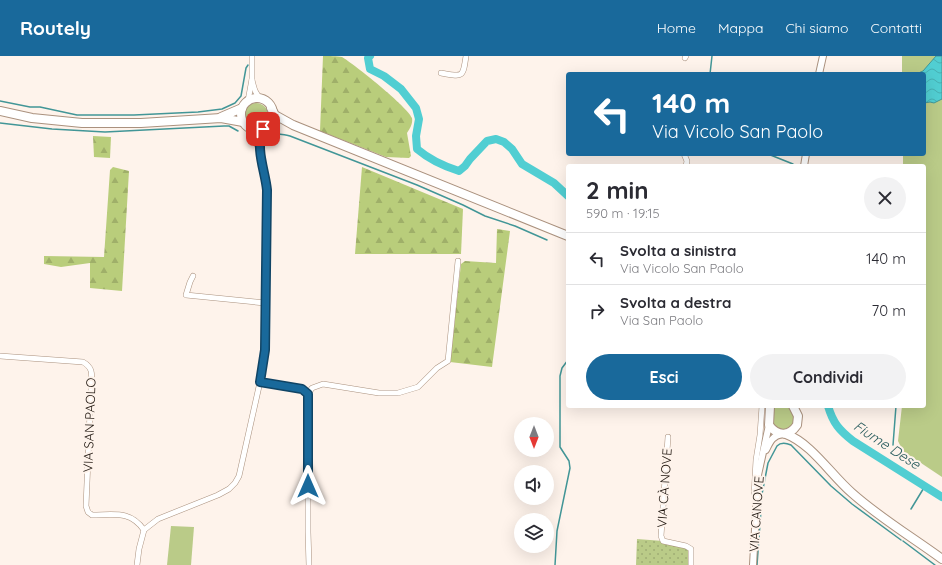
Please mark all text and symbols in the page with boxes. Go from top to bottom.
text: Routely [20,16,91,40]
text: Home [657,19,696,37]
text: Mappa [718,19,763,37]
text: Chi siamo [785,19,849,37]
text: Contatti [871,19,922,37]
text: 140 m [652,85,730,120]
icon: left [586,88,638,140]
pin [246,112,280,146]
icon: arrive [252,118,274,140]
text: Via Vicolo San Paolo [652,120,823,143]
text: 2 min [586,175,648,205]
button: close [864,177,906,219]
text: 590 m · 19:15 [586,205,660,221]
text: Svolta a sinistra [620,241,736,260]
icon: left [586,248,608,270]
text: 140 m [866,249,906,268]
text: Via Vicolo San Paolo [620,260,744,276]
text: Svolta a destra [620,293,731,312]
icon: right [586,300,608,322]
text: 70 m [872,301,906,320]
text: Via San Paolo [620,312,703,328]
button: Esci [586,354,742,400]
button: Condividi [750,354,906,400]
street label: VIA SAN PAOLO [79,377,99,473]
north arrow [514,417,554,457]
map controls [514,417,554,553]
water label: Fiume Dese [850,417,925,474]
street label: VIA CÀ NOVE [653,448,675,528]
position arrow [287,465,329,507]
button: sound [514,465,554,505]
street label: VIA CANOVE [745,475,767,553]
button: layers [514,513,554,553]

